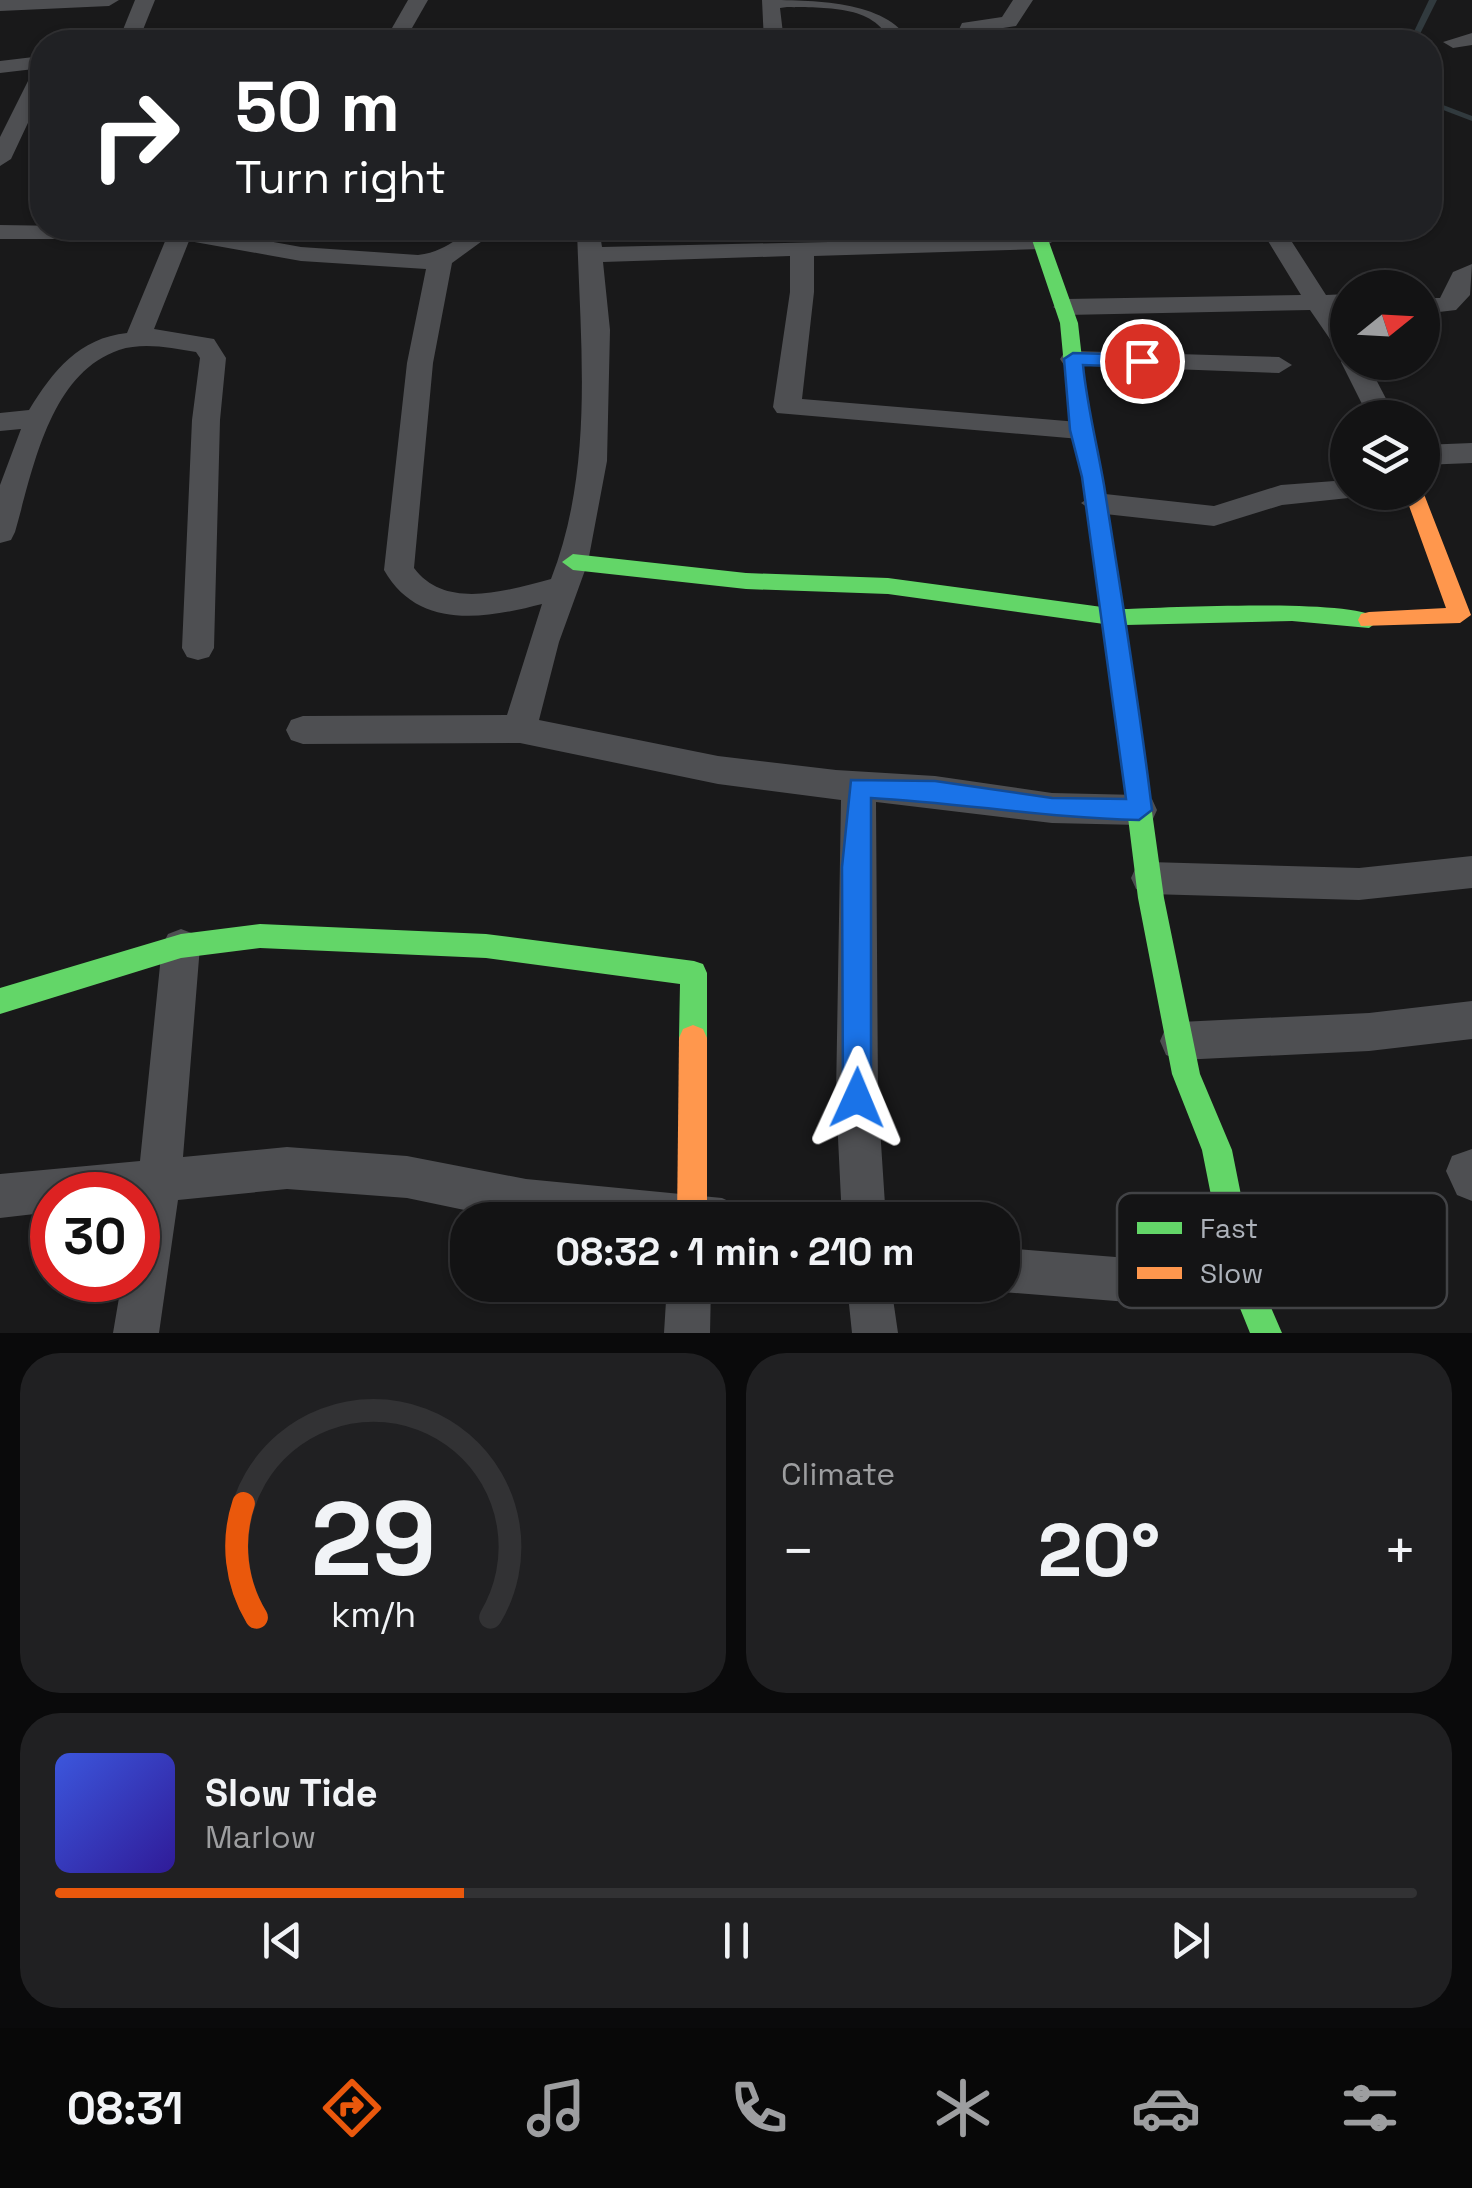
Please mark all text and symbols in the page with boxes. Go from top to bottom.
text: 50 m [235,62,400,151]
icon: right [70,70,200,200]
text: Turn right [235,149,446,206]
north arrow [1330,270,1440,380]
map controls [1330,270,1440,510]
pin [1100,319,1185,404]
icon: arrive [1115,334,1170,389]
button: layers [1330,400,1440,510]
position arrow [805,1046,909,1150]
speed limit sign: 30 [30,1172,160,1302]
legend [1117,1193,1447,1308]
text: Fast [1200,1210,1258,1246]
text: 08:32 · 1 min · 210 m [556,1228,914,1276]
text: Slow [1200,1255,1263,1291]
text: Climate [781,1454,895,1494]
text: 29 [310,1473,436,1605]
text: 20° [1038,1502,1160,1598]
text: − [781,1516,815,1586]
text: + [1383,1516,1417,1586]
text: km/h [330,1592,416,1637]
text: Slow Tide [205,1769,378,1817]
text: Marlow [205,1817,316,1857]
icon: previous [255,1913,310,1968]
icon: pause [709,1913,764,1968]
icon: next [1163,1913,1218,1968]
icon: directions [317,2073,387,2143]
icon: music [521,2073,591,2143]
icon: phone [724,2073,794,2143]
icon: climate [928,2073,998,2143]
icon: car [1131,2073,1201,2143]
icon: filters [1335,2073,1405,2143]
text: 08:31 [67,2080,183,2137]

